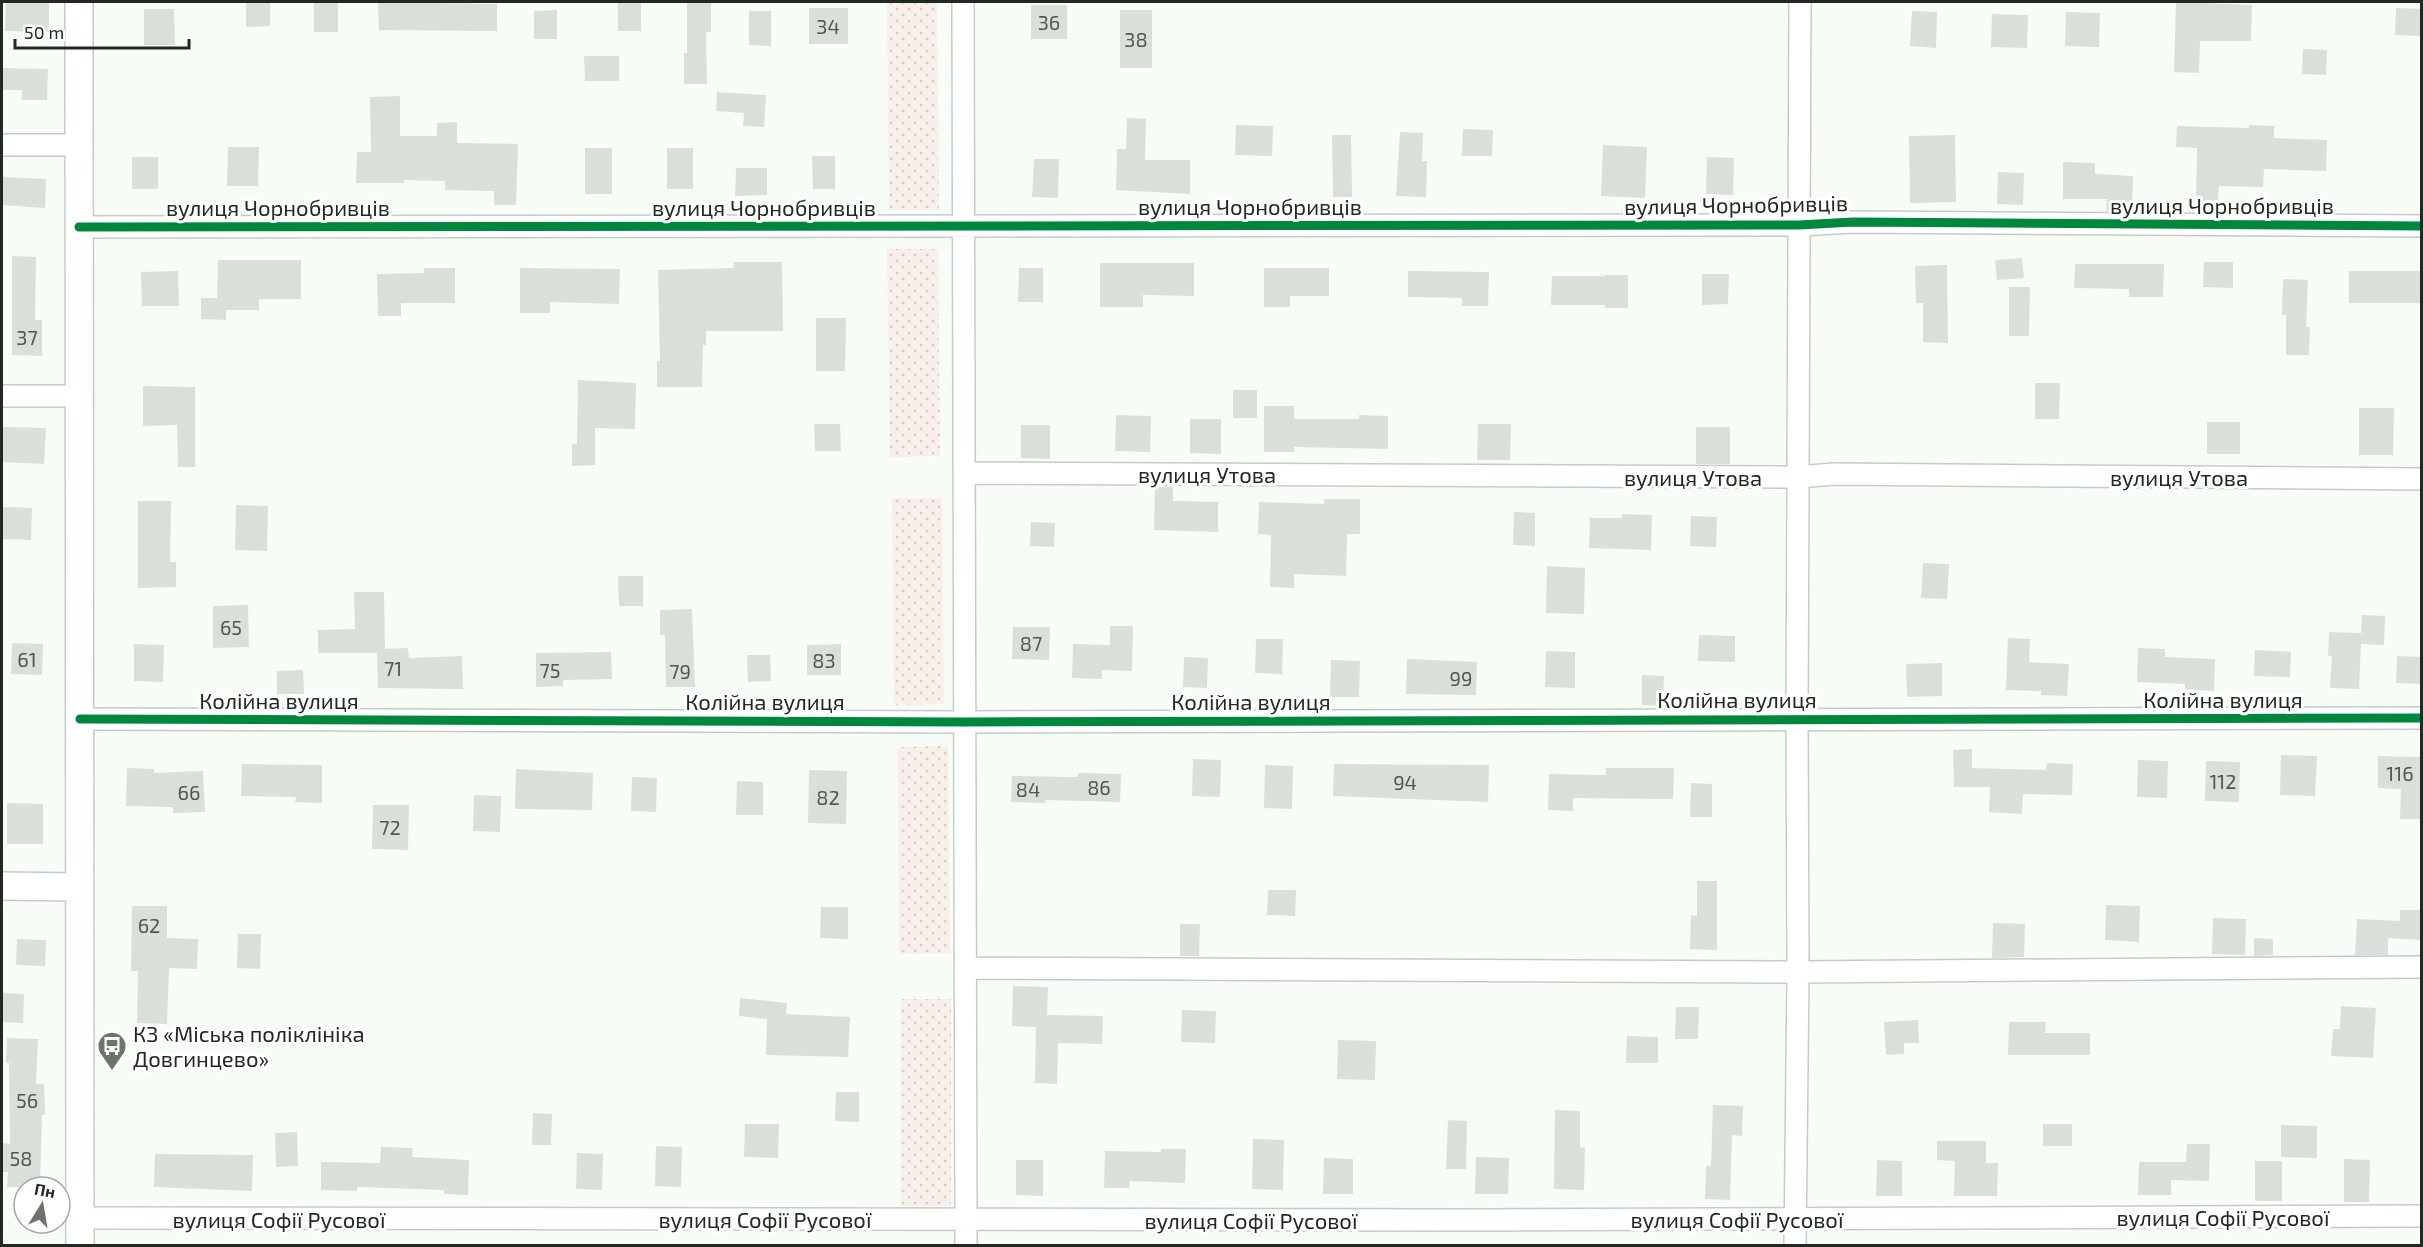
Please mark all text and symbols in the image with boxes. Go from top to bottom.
house number: 36 [1038,10,1060,34]
scale bar [15,12,189,50]
house number: 34 [816,14,840,38]
text: 50 m [24,21,64,43]
house number: 38 [1124,27,1148,51]
street label: вулиця Чорнобривців [1624,189,1848,220]
street label: вулиця Чорнобривців [2110,192,2334,219]
street label: вулиця Чорнобривців [1138,193,1362,220]
street label: вулиця Чорнобривців [166,194,390,221]
street label: вулиця Чорнобривців [652,194,876,221]
house number: 37 [16,325,38,349]
street label: вулиця Утова [1138,461,1276,488]
street label: вулиця Утова [1624,464,1762,491]
street label: вулиця Утова [2110,464,2248,491]
house number: 65 [220,615,242,639]
house number: 87 [1020,631,1042,655]
house number: 61 [17,647,37,671]
house number: 83 [812,648,836,672]
house number: 71 [384,656,402,680]
house number: 75 [540,658,560,682]
house number: 79 [669,659,691,683]
house number: 99 [1450,666,1472,690]
street label: Колійна вулиця [1657,686,1817,713]
street label: Колійна вулиця [2143,686,2303,713]
street label: Колійна вулиця [199,687,359,714]
street label: Колійна вулиця [685,688,845,715]
street label: Колійна вулиця [1171,688,1331,715]
house number: 116 [2386,761,2414,785]
house number: 112 [2209,769,2237,793]
house number: 94 [1393,770,1417,794]
house number: 86 [1087,775,1111,799]
house number: 84 [1016,777,1040,801]
house number: 66 [178,780,200,804]
house number: 82 [816,785,840,809]
house number: 72 [379,815,401,839]
house number: 62 [138,913,160,937]
place label: КЗ «Міська поліклініка Довгинцево» [133,1020,365,1071]
bus stop icon: КЗ «Міська поліклініка Довгинцево» [96,1030,128,1072]
house number: 56 [16,1088,38,1112]
house number: 58 [10,1146,32,1170]
north arrow [12,1175,72,1235]
text: Пн [33,1178,57,1201]
street label: вулиця Софії Русової [2117,1204,2330,1231]
street label: вулиця Софії Русової [173,1206,386,1233]
street label: вулиця Софії Русової [659,1206,872,1233]
street label: вулиця Софії Русової [1631,1206,1844,1233]
street label: вулиця Софії Русової [1145,1207,1358,1234]

